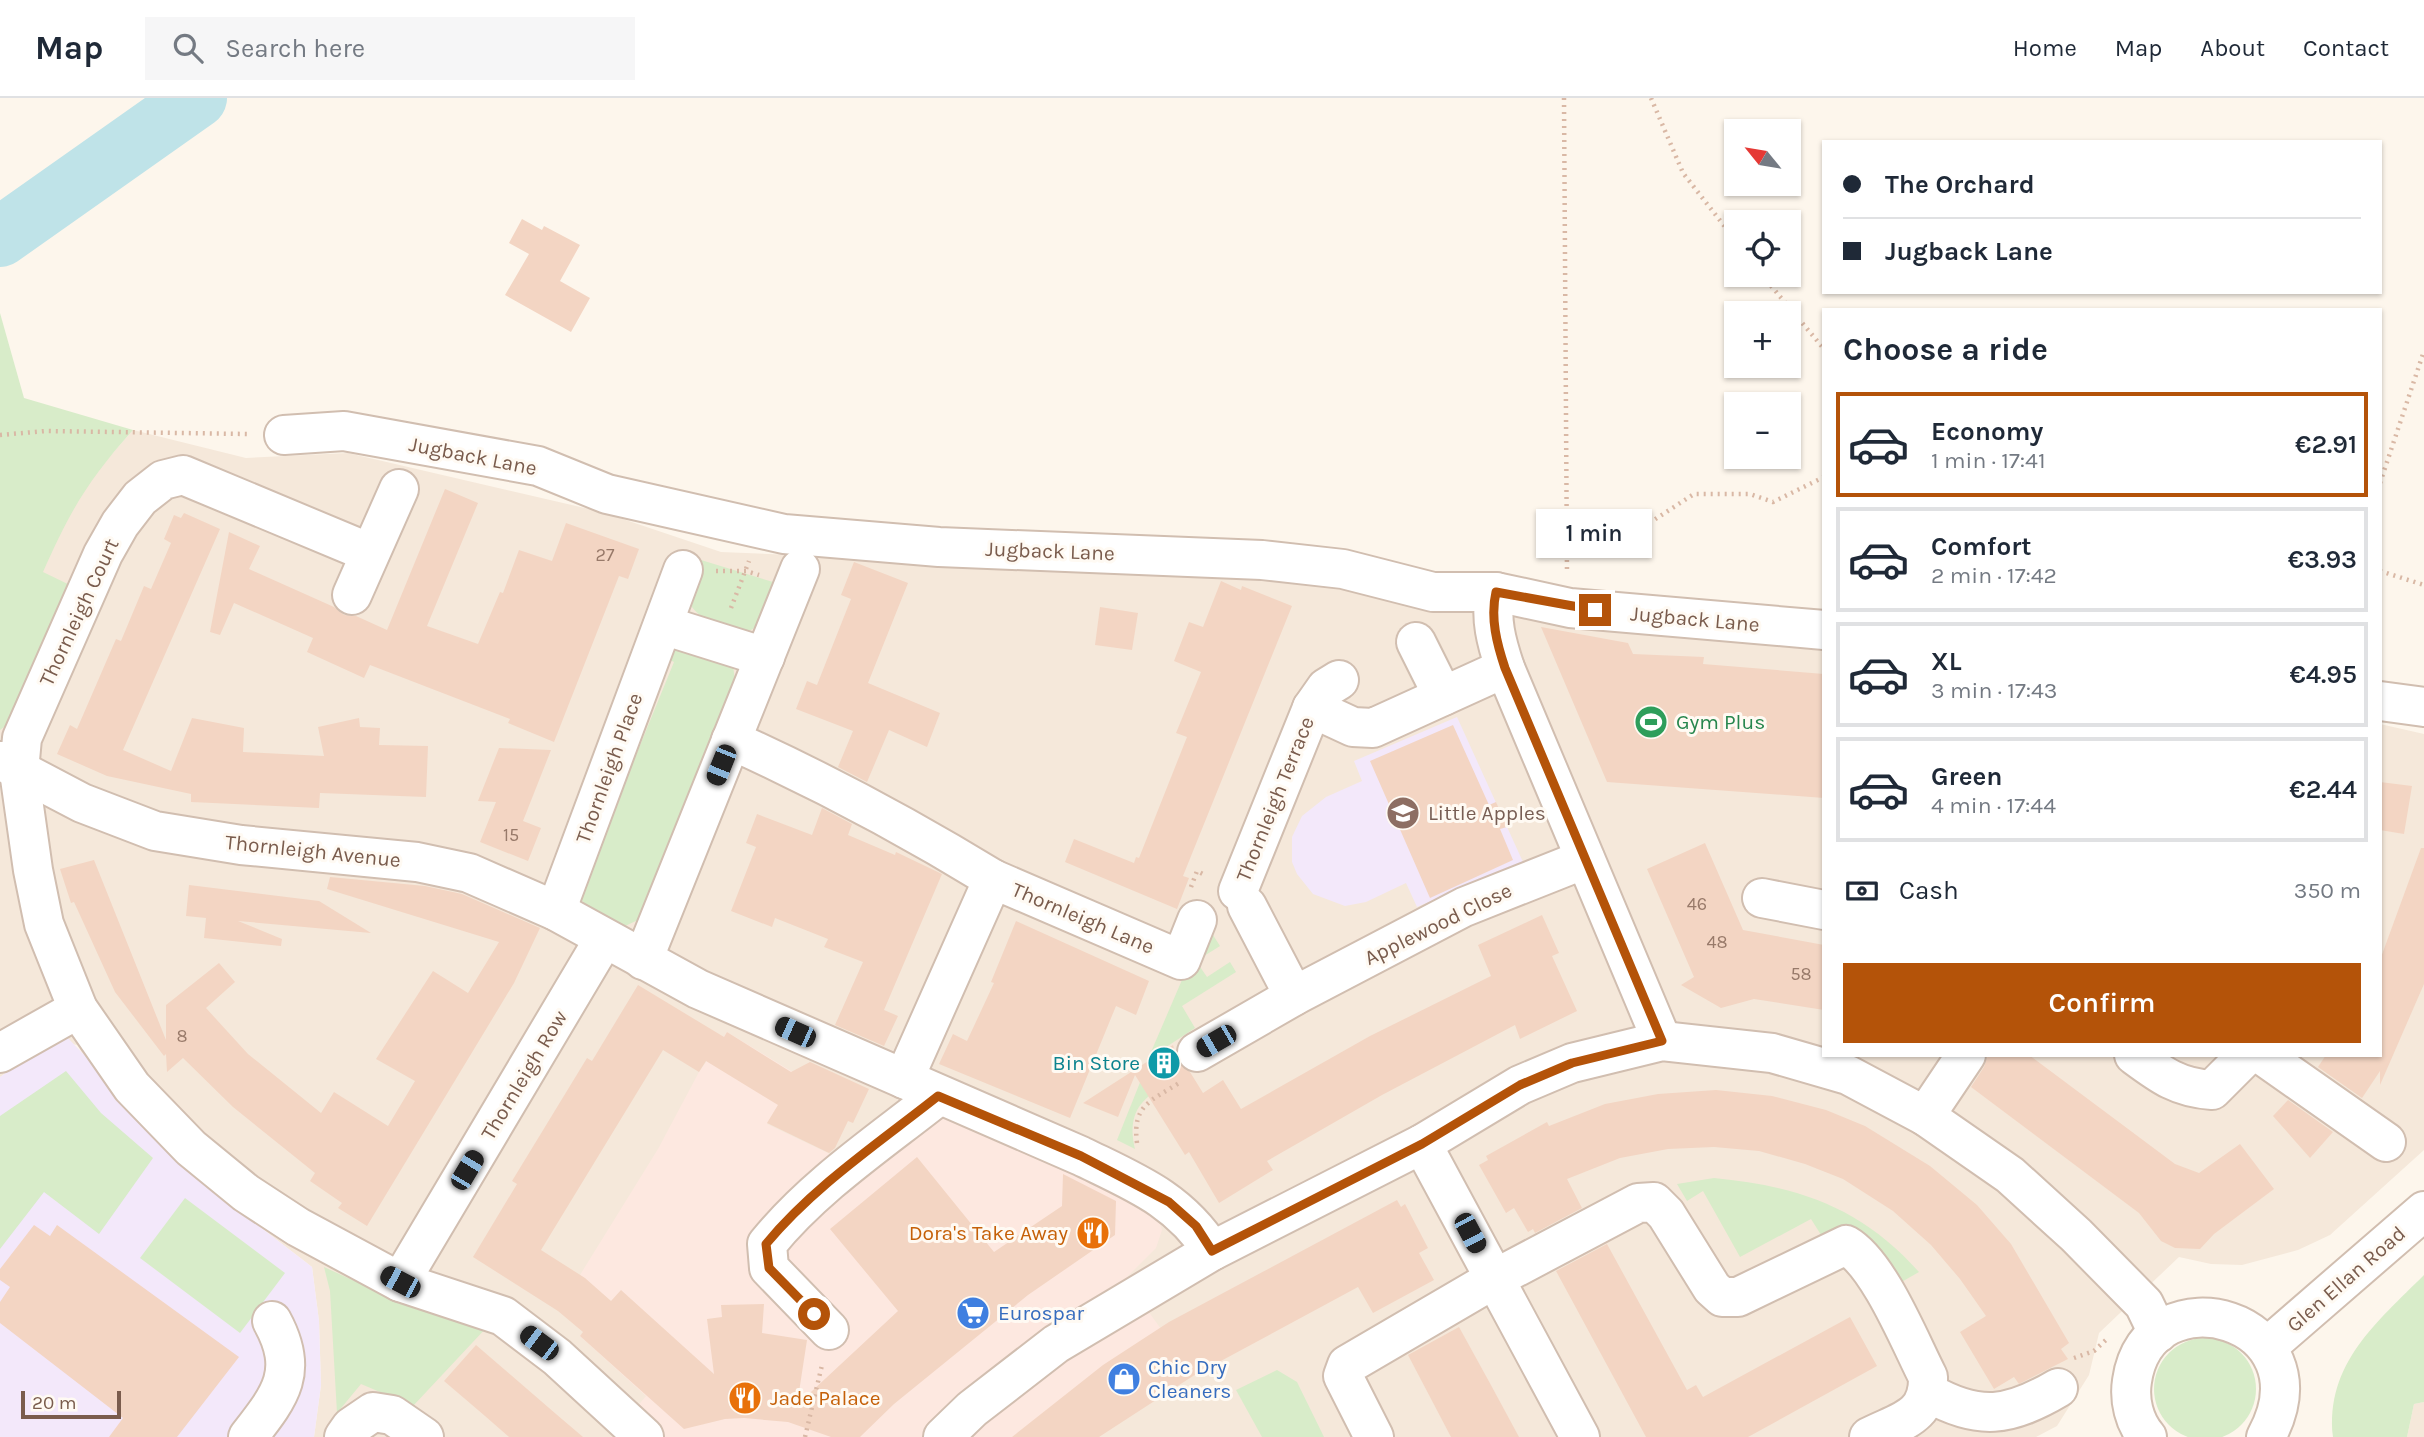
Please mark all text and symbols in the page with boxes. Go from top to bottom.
search box [145,17,635,80]
text: Map [35,29,103,67]
icon: search [169,29,207,67]
text: Search here [225,33,365,64]
text: Home [2013,34,2077,62]
text: Map [2115,34,2162,62]
text: About [2200,34,2265,62]
text: Contact [2303,34,2389,62]
north arrow [1724,119,1801,196]
map controls [1724,119,1801,469]
text: The Orchard [1885,169,2035,200]
button: locate [1724,210,1801,287]
text: Jugback Lane [1885,236,2053,267]
button: + [1724,301,1801,378]
text: Choose a ride [1843,331,2048,368]
button: − [1724,392,1801,469]
icon: car [1847,413,1910,476]
text: Economy [1931,416,2043,447]
text: €2.91 [2295,429,2357,460]
street label: Jugback Lane [407,432,539,480]
text: 1 min · 17:41 [1931,447,2046,474]
callout: 1 min [1537,508,1653,558]
text: 1 min [1565,520,1623,547]
icon: car [1847,528,1910,591]
text: Comfort [1931,531,2032,562]
street label: Thornleigh Court [34,534,124,690]
street label: Jugback Lane [985,537,1115,565]
house number: 27 [596,544,615,566]
text: €3.93 [2288,544,2357,575]
text: 2 min · 17:42 [1931,562,2057,589]
route end [1579,594,1611,626]
street label: Jugback Lane [1629,601,1761,637]
icon: car [1847,643,1910,706]
text: XL [1931,646,1962,677]
text: €4.95 [2289,659,2357,690]
text: 3 min · 17:43 [1931,677,2057,704]
street label: Thornleigh Place [571,690,647,846]
sports icon: Gym Plus [1632,703,1670,741]
place label: Gym Plus [1676,710,1765,734]
street label: Thornleigh Terrace [1231,713,1319,885]
car [704,742,739,788]
icon: car [1847,758,1910,821]
text: Green [1931,761,2003,792]
text: €2.44 [2289,774,2357,805]
text: 4 min · 17:44 [1931,792,2056,819]
school or university icon: Little Apples [1384,794,1422,832]
place label: Little Apples [1428,801,1546,825]
house number: 15 [503,824,519,846]
street label: Thornleigh Avenue [224,830,402,872]
icon: cash [1843,872,1881,910]
text: Cash [1899,875,1959,906]
street label: Thornleigh Lane [1008,877,1158,959]
text: 350 m [2294,877,2361,904]
street label: Applewood Close [1360,878,1516,970]
house number: 46 [1687,893,1707,915]
house number: 48 [1706,931,1728,953]
house number: 58 [1790,963,1812,985]
button: Confirm [1843,963,2361,1043]
street label: Thornleigh Row [476,1006,572,1144]
car [772,1014,819,1050]
car [1193,1021,1240,1061]
house number: 8 [176,1025,188,1047]
building icon: Bin Store [1145,1044,1183,1082]
place label: Bin Store [1053,1051,1140,1075]
car [448,1147,487,1193]
car [1451,1210,1490,1256]
restaurant icon: Dora's Take Away [1074,1214,1112,1252]
place label: Dora's Take Away [909,1221,1068,1245]
street label: Glen Ellan Road [2282,1221,2410,1337]
car [377,1263,424,1301]
supermarket icon: Eurospar [954,1294,992,1332]
route start [798,1298,830,1330]
place label: Eurospar [998,1301,1084,1325]
car [516,1322,563,1364]
place label: Chic Dry Cleaners [1148,1355,1231,1403]
shop icon: Chic Dry Cleaners [1105,1360,1143,1398]
restaurant icon: Jade Palace [726,1379,764,1417]
place label: Jade Palace [770,1386,881,1410]
scale bar [21,1388,121,1420]
text: 20 m [32,1392,77,1414]

